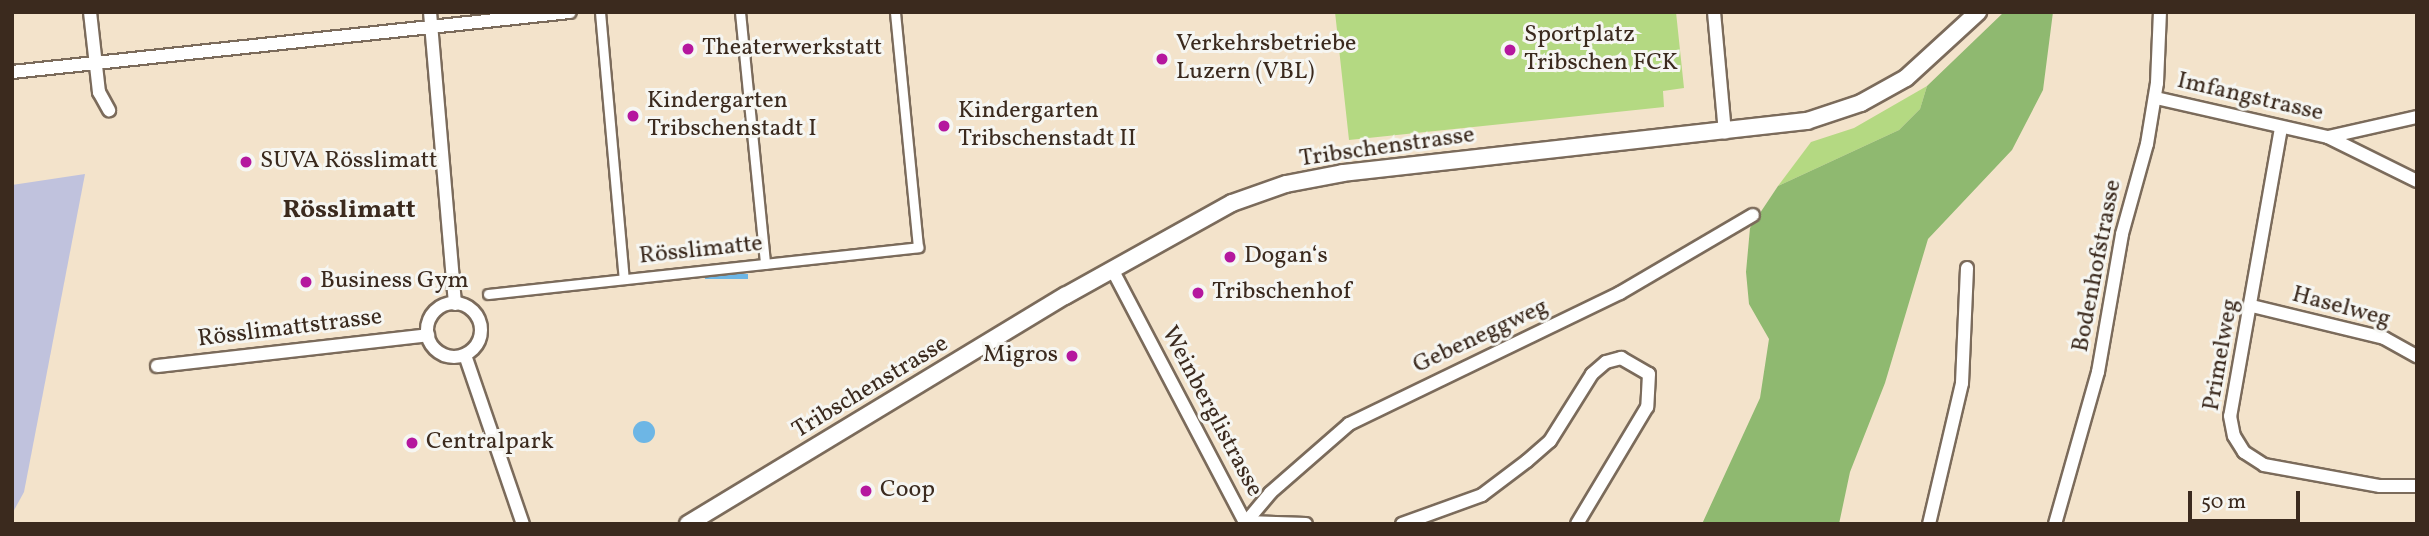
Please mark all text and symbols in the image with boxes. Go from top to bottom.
place label: Sportplatz Tribschen FCK [1524,22,1678,78]
place label: Verkehrsbetriebe Luzern (VBL) [1176,31,1356,87]
place label: Theaterwerkstatt [702,35,882,63]
marker: Theaterwerkstatt [680,41,696,57]
marker: Sportplatz Tribschen FCK [1502,42,1518,58]
marker: Verkehrsbetriebe Luzern (VBL) [1154,51,1170,67]
street label: Imfangstrasse [2174,67,2326,129]
place label: Kindergarten Tribschenstadt I [647,88,817,144]
place label: Kindergarten Tribschenstadt II [958,98,1136,154]
marker: Kindergarten Tribschenstadt I [625,108,641,124]
marker: Kindergarten Tribschenstadt II [936,118,952,134]
street label: Tribschenstrasse [1298,121,1476,175]
place label: SUVA Rösslimatt [260,148,437,176]
marker: SUVA Rösslimatt [238,154,254,170]
street label: Bodenhofstrasse [2067,177,2129,355]
district label: Rösslimatt [282,195,416,227]
street label: Rösslimatte [638,230,764,272]
place label: Dogan‘s [1244,243,1328,271]
marker: Dogan‘s [1222,249,1238,265]
place label: Business Gym [320,268,469,296]
marker: Business Gym [298,274,314,290]
place label: Tribschenhof [1212,279,1351,307]
street label: Haselweg [2289,281,2393,335]
marker: Tribschenhof [1190,285,1206,301]
street label: Gebeneggweg [1409,293,1553,381]
street label: Primelweg [2198,297,2246,413]
street label: Rösslimattstrasse [196,303,384,355]
street label: Weinberglistrasse [1154,322,1268,502]
street label: Tribschenstrasse [788,330,954,446]
place label: Migros [983,342,1058,370]
marker: Migros [1064,348,1080,364]
place label: Centralpark [426,429,554,457]
marker: Centralpark [404,435,420,451]
scale bar [2191,476,2303,520]
place label: Coop [880,477,935,505]
marker: Coop [858,483,874,499]
text: 50 m [2201,488,2246,517]

